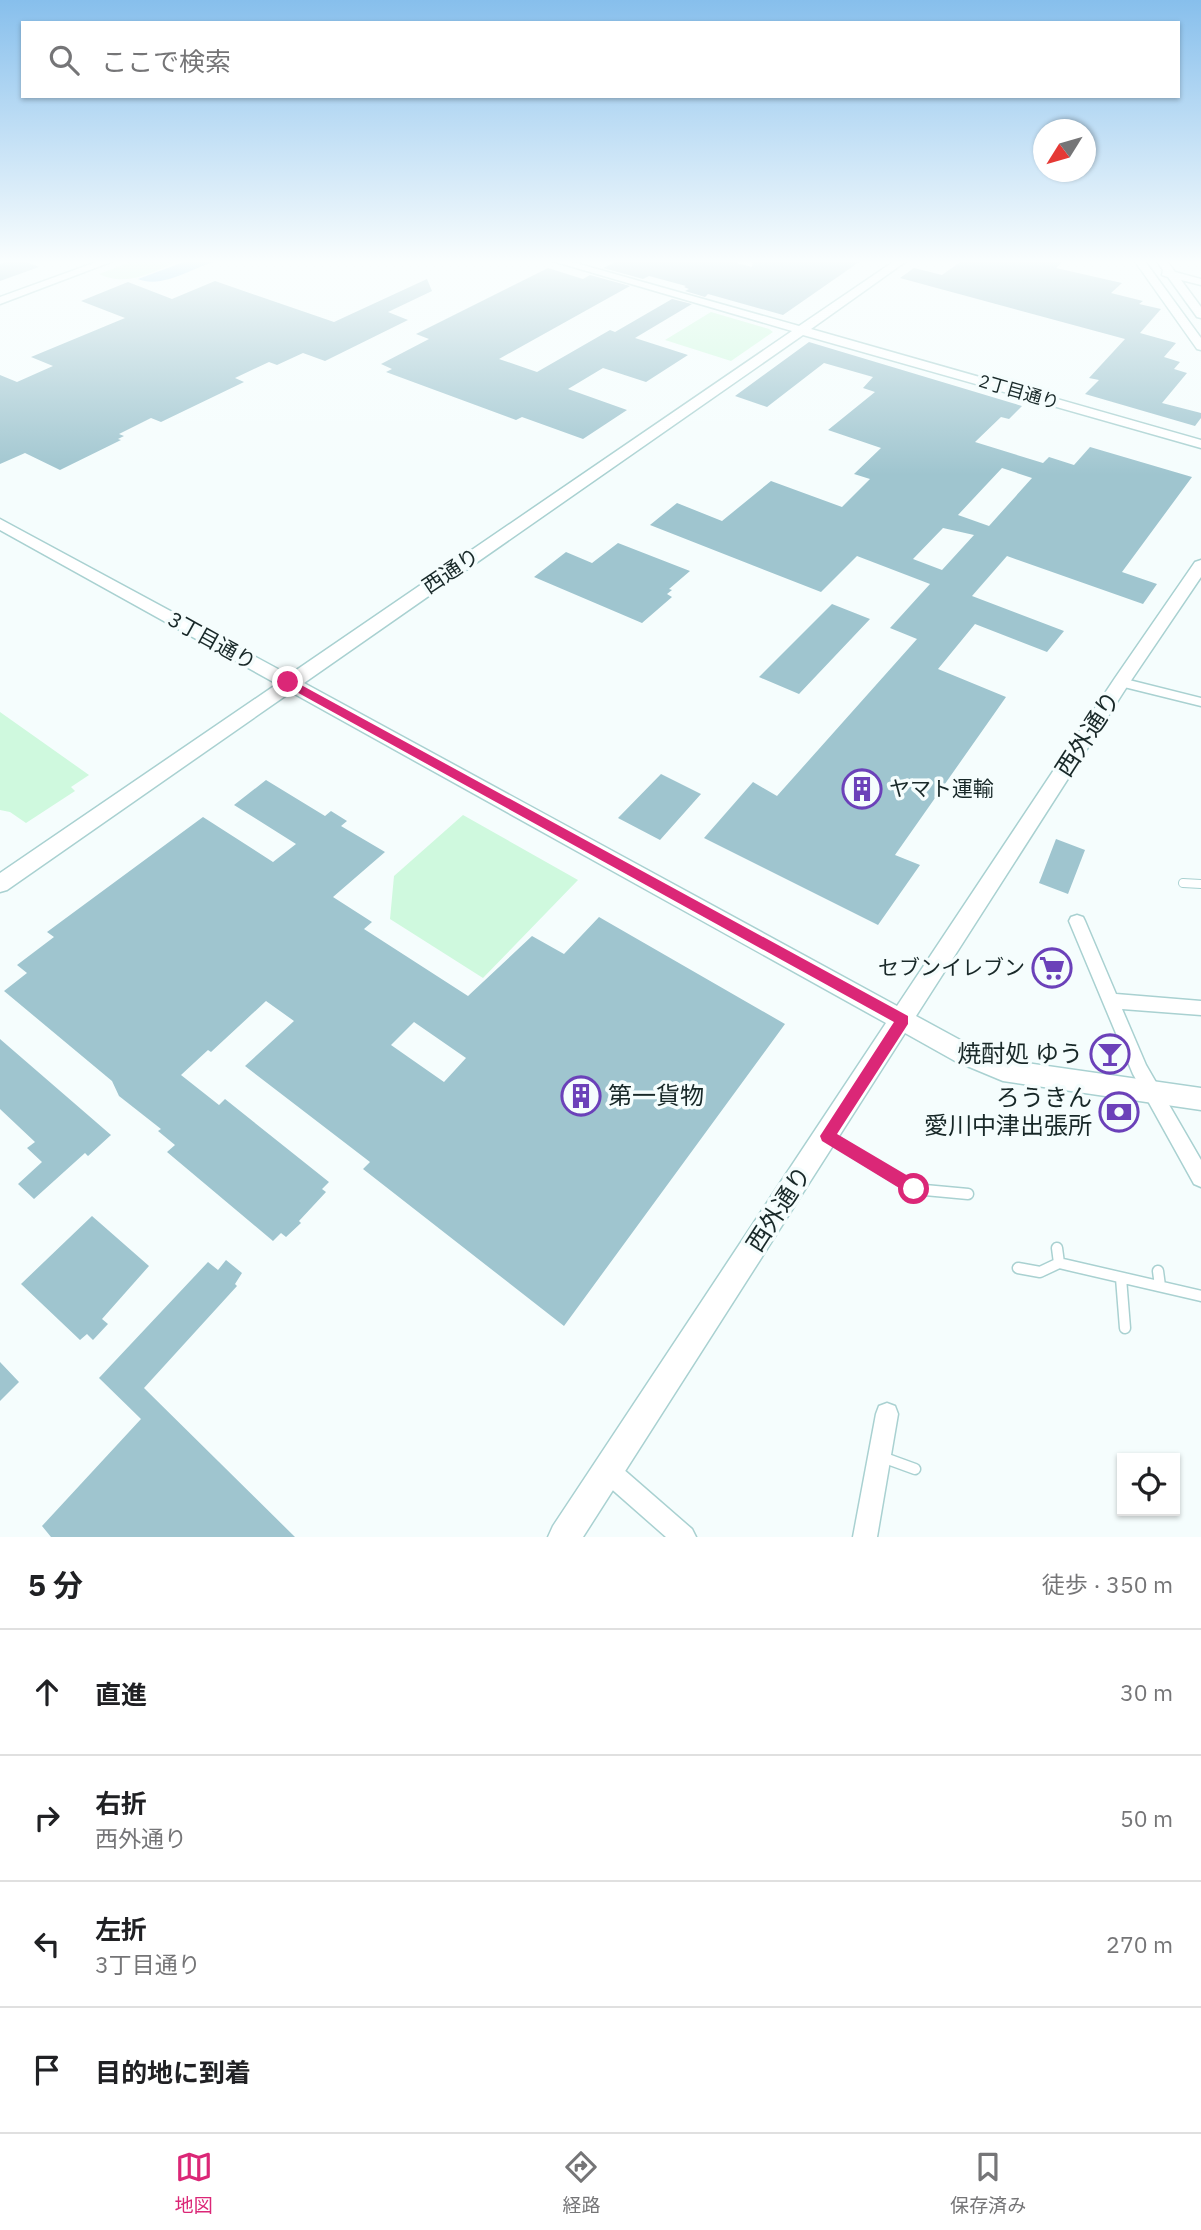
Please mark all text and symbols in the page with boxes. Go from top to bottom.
search box [21,21,1180,98]
icon: search [45,41,83,79]
text: ここで検索 [101,44,231,78]
north arrow [1033,119,1096,182]
street label: 2丁目通り [976,369,1062,414]
street label: 西通り [416,541,484,599]
street label: 3丁目通り [163,604,262,676]
route end [272,666,303,697]
street label: 西外通り [1048,684,1127,782]
building icon: ヤマト運輸 [841,768,883,810]
place label: ヤマト運輸 [889,774,994,802]
supermarket icon: セブンイレブン [1031,947,1073,989]
place label: セブンイレブン [878,953,1025,981]
bar icon: 焼酎処 ゆう [1089,1033,1131,1075]
place label: 焼酎処 ゆう [957,1037,1083,1069]
building icon: 第一貨物 [560,1075,602,1117]
place label: 第一貨物 [608,1079,704,1111]
place label: ろうきん 愛川中津出張所 [924,1081,1092,1141]
bank icon: ろうきん 愛川中津出張所 [1098,1091,1140,1133]
street label: 西外通り [739,1159,818,1257]
route start [898,1173,929,1204]
map controls [1117,1453,1180,1516]
button: locate [1117,1453,1180,1516]
text: 5 分 [28,1565,83,1604]
text: 徒歩 · 350 m [1042,1569,1173,1599]
icon: ahead [28,1673,66,1711]
text: 直進 [95,1677,147,1711]
text: 30 m [1120,1677,1173,1707]
text: 右折 [95,1786,147,1820]
icon: right [28,1799,66,1837]
text: 50 m [1120,1803,1173,1833]
text: 西外通り [95,1823,187,1853]
text: 左折 [95,1912,147,1946]
icon: left [28,1925,66,1963]
text: 270 m [1106,1929,1173,1959]
text: 3丁目通り [95,1949,201,1979]
icon: arrive [28,2051,66,2089]
text: 目的地に到着 [95,2055,251,2089]
tab: 地図 [175,2148,213,2217]
tab: 経路 [562,2148,600,2217]
tab: 保存済み [950,2148,1026,2217]

